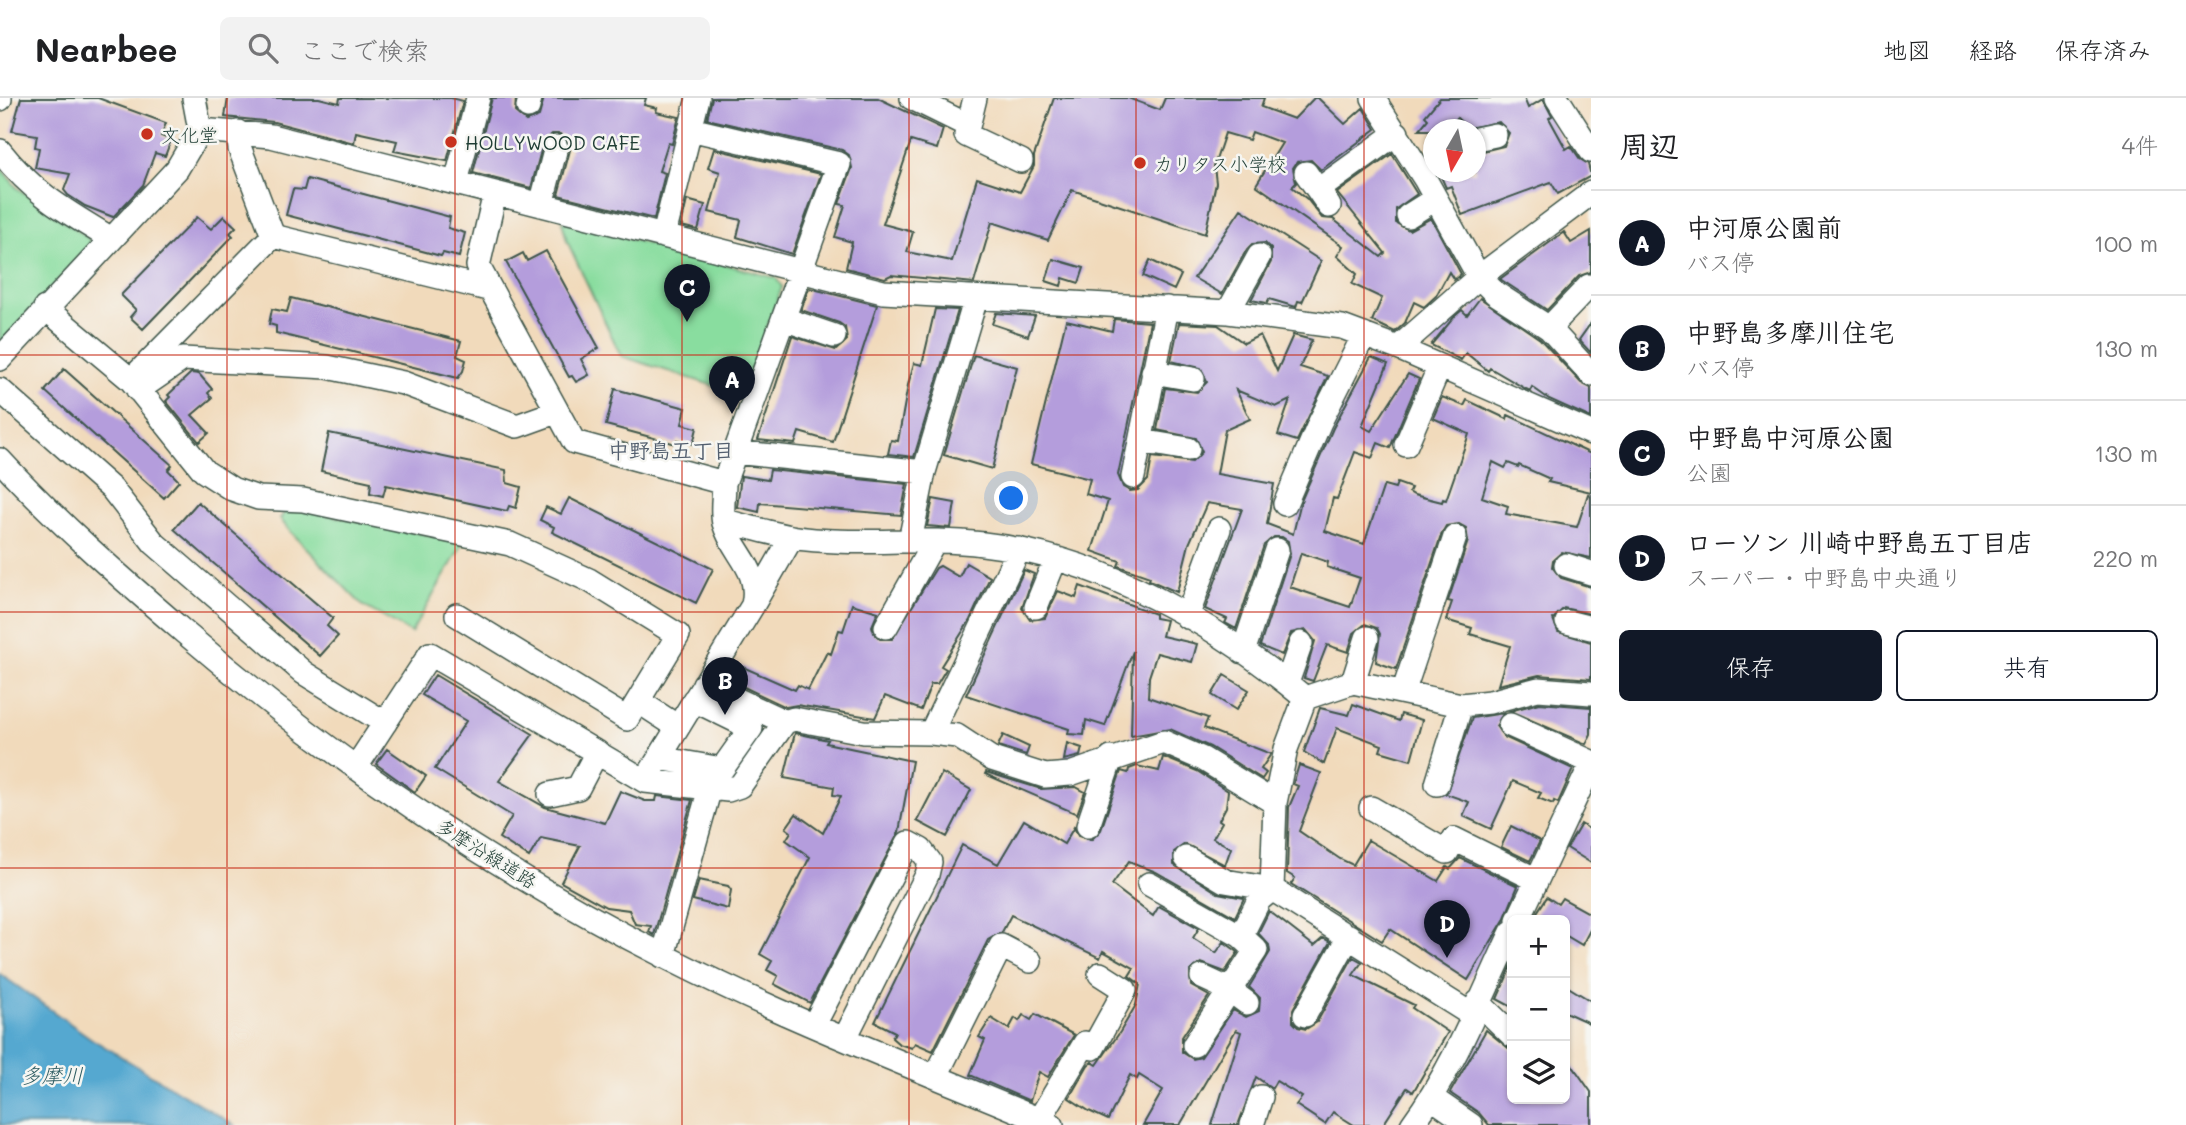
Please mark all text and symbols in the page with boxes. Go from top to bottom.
search box [220,17,710,80]
text: Nearbee [35,27,178,70]
icon: search [244,29,282,67]
text: ここで検索 [300,33,430,67]
text: 地図 [1883,34,1931,65]
text: 経路 [1969,34,2017,65]
text: 保存済み [2055,34,2151,65]
north arrow [1423,119,1486,182]
place label: 文化堂 [161,122,218,147]
text: 周辺 [1619,125,1679,165]
marker: 文化堂 [139,126,155,142]
place label: HOLLYWOOD CAFE [465,130,640,155]
text: 4件 [2121,130,2158,160]
marker: HOLLYWOOD CAFE [443,134,459,150]
place label: カリタス小学校 [1154,151,1287,176]
marker: カリタス小学校 [1132,155,1148,171]
text: 中河原公園前 [1686,210,1842,244]
text: A [1634,228,1650,258]
text: 100 m [2094,228,2158,258]
text: バス停 [1686,247,1755,277]
pin: C [664,264,710,322]
text: 中野島多摩川住宅 [1686,315,1894,349]
text: B [1634,333,1650,363]
text: 130 m [2094,333,2158,363]
text: バス停 [1686,352,1755,382]
pin: A [709,356,755,414]
text: 中野島中河原公園 [1686,420,1894,454]
district label: 中野島五丁目 [608,436,734,463]
text: C [1633,438,1651,468]
text: 130 m [2094,438,2158,468]
text: 公園 [1686,457,1732,487]
your location [994,481,1028,515]
text: ローソン 川崎中野島五丁目店 [1686,525,2033,559]
text: D [1634,543,1650,573]
text: 220 m [2092,543,2158,573]
text: スーパー · 中野島中央通り [1686,562,1963,592]
button: 保存 [1619,630,1882,701]
button: 共有 [1896,630,2158,701]
pin: B [702,657,748,715]
street label: 多摩沿線道路 [432,812,542,894]
pin: D [1424,900,1470,958]
map controls [1507,915,1570,1104]
button: + [1507,915,1570,978]
button: − [1507,978,1570,1041]
button: layers [1507,1041,1570,1104]
water label: 多摩川 [21,1061,84,1088]

